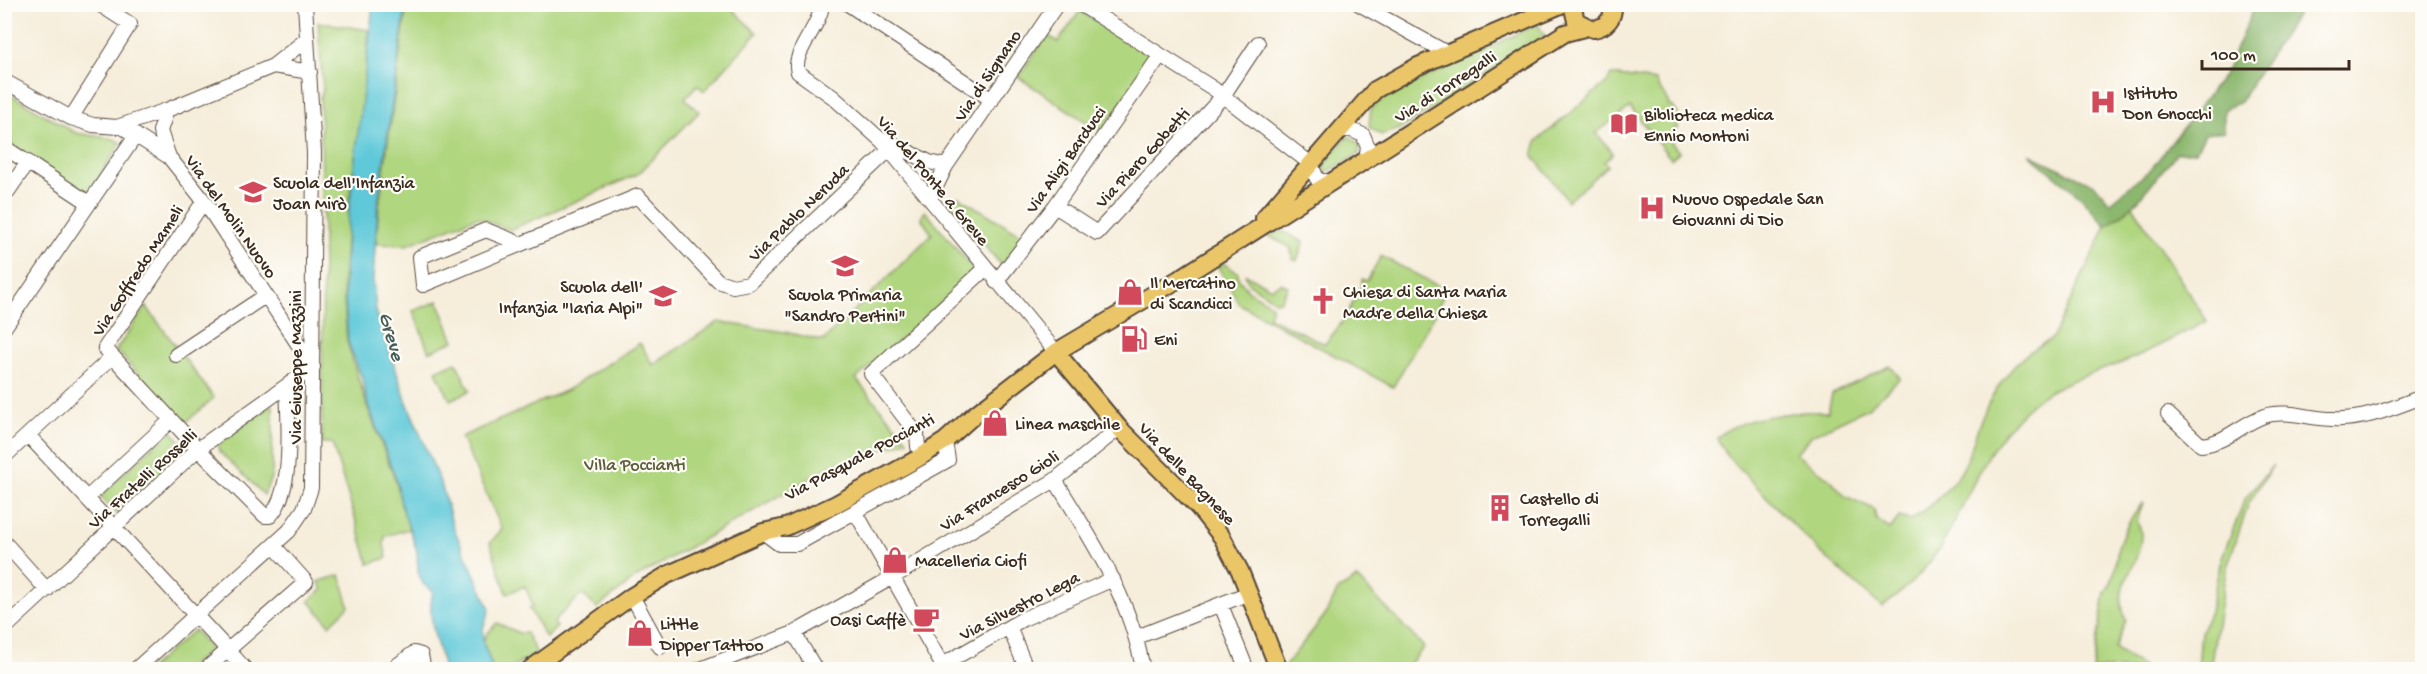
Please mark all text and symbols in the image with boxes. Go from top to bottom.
street label: Via di Signano [950,27,1027,127]
scale bar [2202,33,2349,71]
text: 100 m [2210,46,2256,67]
street label: Via di Torregalli [1391,47,1501,129]
place label: Istituto Don Gnocchi [2122,84,2212,126]
hospital icon: Istituto Don Gnocchi [2088,87,2118,117]
street label: Via Aligi Barducci [1022,103,1112,219]
street label: Via Piero Gobetti [1091,104,1196,214]
place label: Biblioteca medica Ennio Montoni [1643,106,1774,148]
library icon: Biblioteca medica Ennio Montoni [1609,109,1639,139]
street label: Via del Ponte a Greve [871,111,993,252]
street label: Via del Molin Nuovo [179,151,280,283]
street label: Via Pablo Neruda [744,160,855,268]
place label: Scuola dell'Infanzia Joan Mirò [273,174,416,216]
school or university icon: Scuola dell'Infanzia Joan Mirò [238,177,268,207]
place label: Nuovo Ospedale San Giovanni di Dio [1672,190,1824,232]
hospital icon: Nuovo Ospedale San Giovanni di Dio [1637,193,1667,223]
street label: Via Goffredo Mameli [88,202,189,342]
school or university icon: Scuola Primaria "Sandro Pertini" [830,251,860,281]
place label: Il Mercatino di Scandicci [1150,274,1236,316]
shop icon: Il Mercatino di Scandicci [1115,277,1145,307]
place label: Scuola dell' Infanzia "Iaria Alpi" [499,278,643,320]
school or university icon: Scuola dell' Infanzia "Iaria Alpi" [648,281,678,311]
place label: Chiesa di Santa Maria Madre della Chiesa [1343,283,1507,325]
place label: Scuola Primaria "Sandro Pertini" [784,286,906,328]
church icon: Chiesa di Santa Maria Madre della Chiesa [1308,286,1338,316]
street label: Via Giuseppe Mazzini [287,290,308,445]
water label: Greve [372,310,408,364]
fuel station icon: Eni [1119,324,1149,354]
place label: Eni [1154,331,1178,352]
shop icon: Linea maschile [980,408,1010,438]
street label: Via Pasquale Poccianti [781,410,939,507]
place label: Linea maschile [1015,415,1121,436]
street label: Via delle Bagnese [1133,418,1240,531]
street label: Via Fratelli Rosselli [84,425,203,535]
street label: Via Francesco Gioli [936,447,1064,538]
park label: Villa Poccianti [583,456,686,477]
place label: Castello di Torregalli [1519,490,1599,532]
building icon: Castello di Torregalli [1485,493,1515,523]
shop icon: Macelleria Ciofi [880,545,910,575]
place label: Macelleria Ciofi [915,552,1027,573]
street label: Via Silvestro Lega [956,568,1084,647]
cafe icon: Oasi Caffè [911,604,941,634]
place label: Oasi Caffè [830,611,907,632]
place label: Little Dipper Tattoo [659,615,764,657]
shop icon: Little Dipper Tattoo [625,618,655,648]

